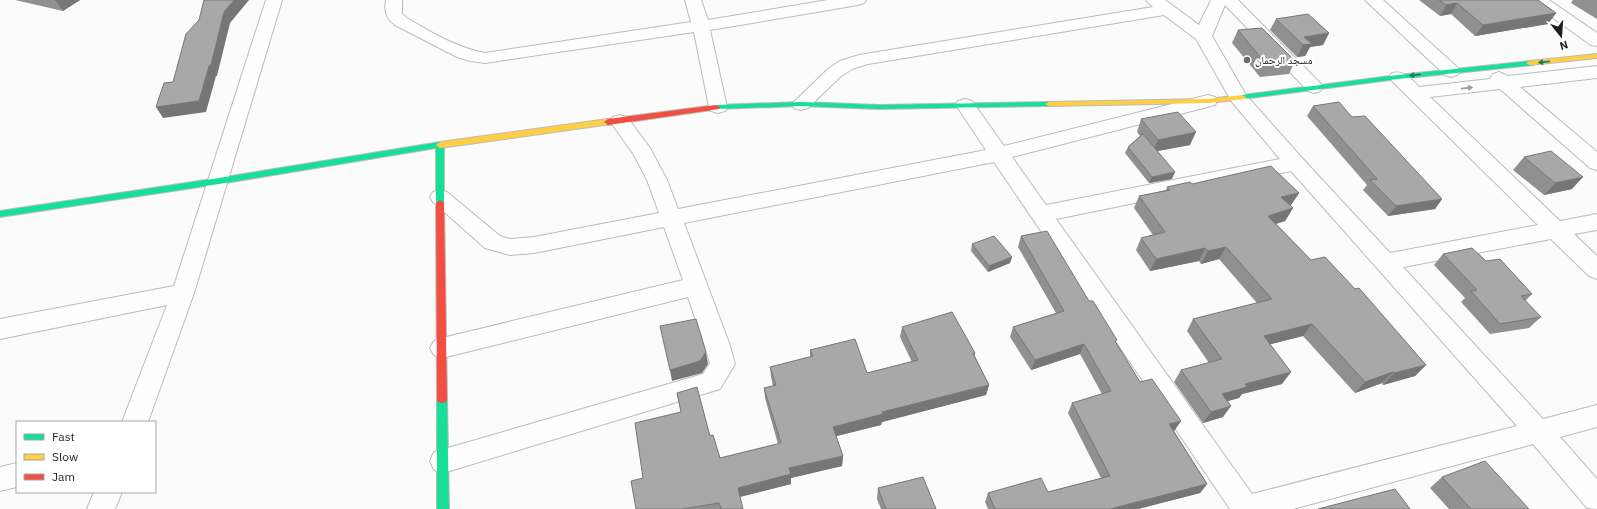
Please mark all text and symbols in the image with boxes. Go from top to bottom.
north arrow [1541,16,1581,56]
text: N [1558,38,1570,53]
place label: مسجد الرحمان [1255,53,1313,67]
marker: مسجد الرحمان [1242,55,1252,65]
one-way arrow [1538,59,1550,65]
one-way arrow [1409,72,1421,79]
one-way arrow [1461,84,1473,91]
legend [16,421,156,493]
text: Fast [52,429,75,444]
text: Slow [52,449,78,464]
text: Jam [52,469,75,484]

